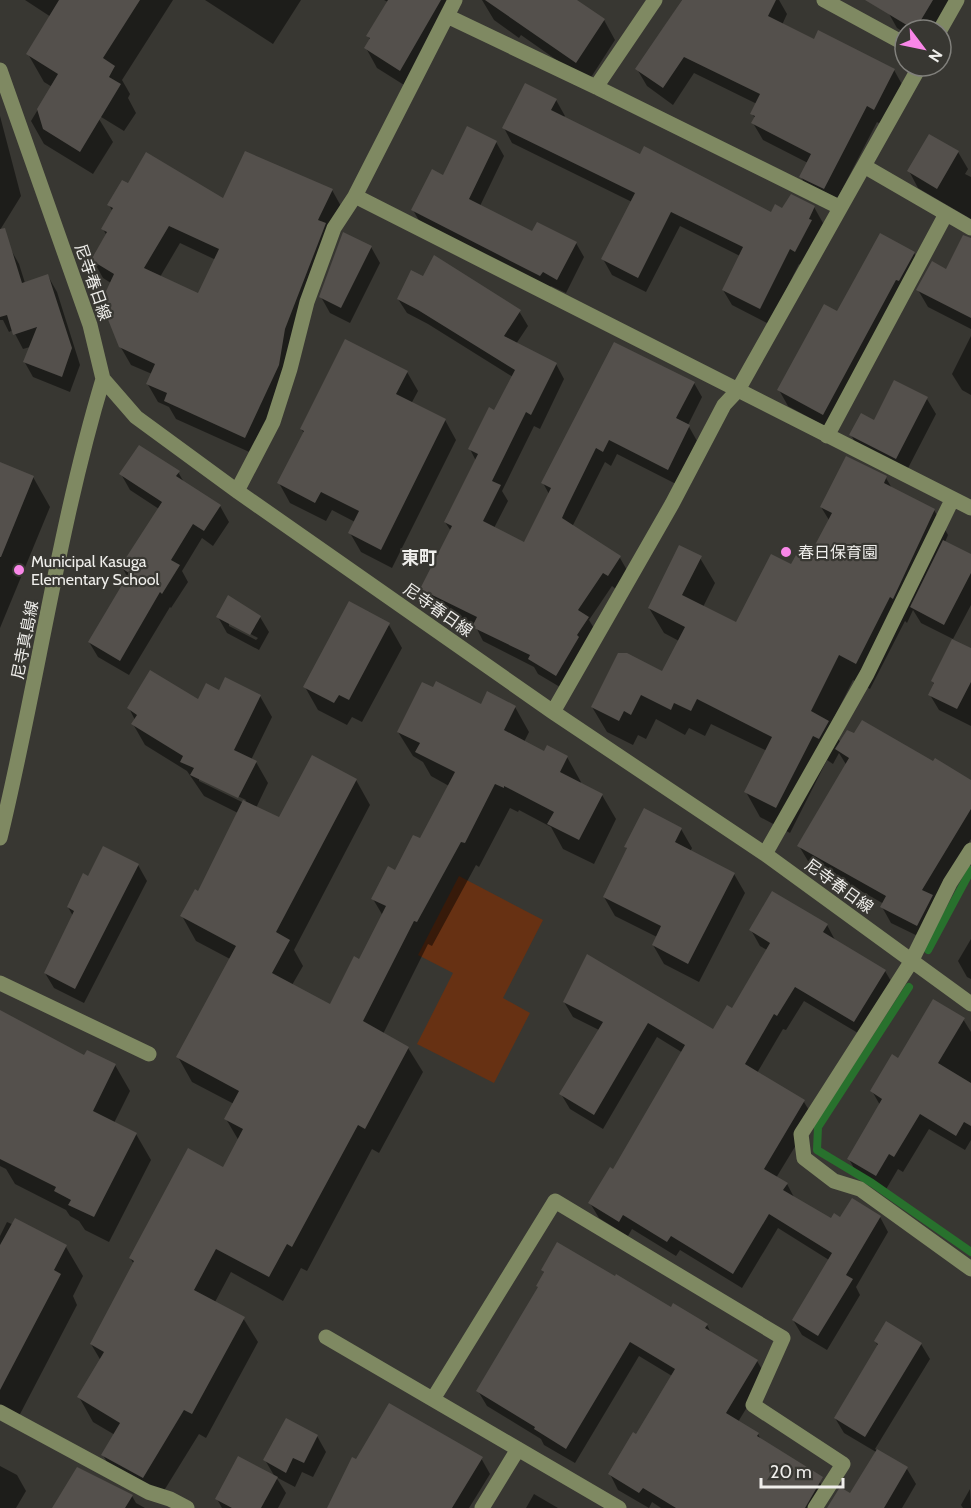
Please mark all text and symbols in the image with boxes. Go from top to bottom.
north arrow [893,18,953,78]
text: N [924,46,946,66]
street label: 尼寺春日線 [71,241,115,323]
place label: 春日保育園 [798,543,878,562]
marker: 春日保育園 [779,545,793,559]
district label: 東町 [401,547,437,569]
place label: Municipal Kasuga Elementary School [31,552,159,589]
marker: Municipal Kasuga Elementary School [12,563,26,577]
street label: 尼寺春日線 [400,579,476,641]
street label: 尼寺真島線 [8,599,42,681]
street label: 尼寺春日線 [801,855,877,917]
scale bar [761,1451,844,1489]
text: 20 m [770,1461,812,1483]

